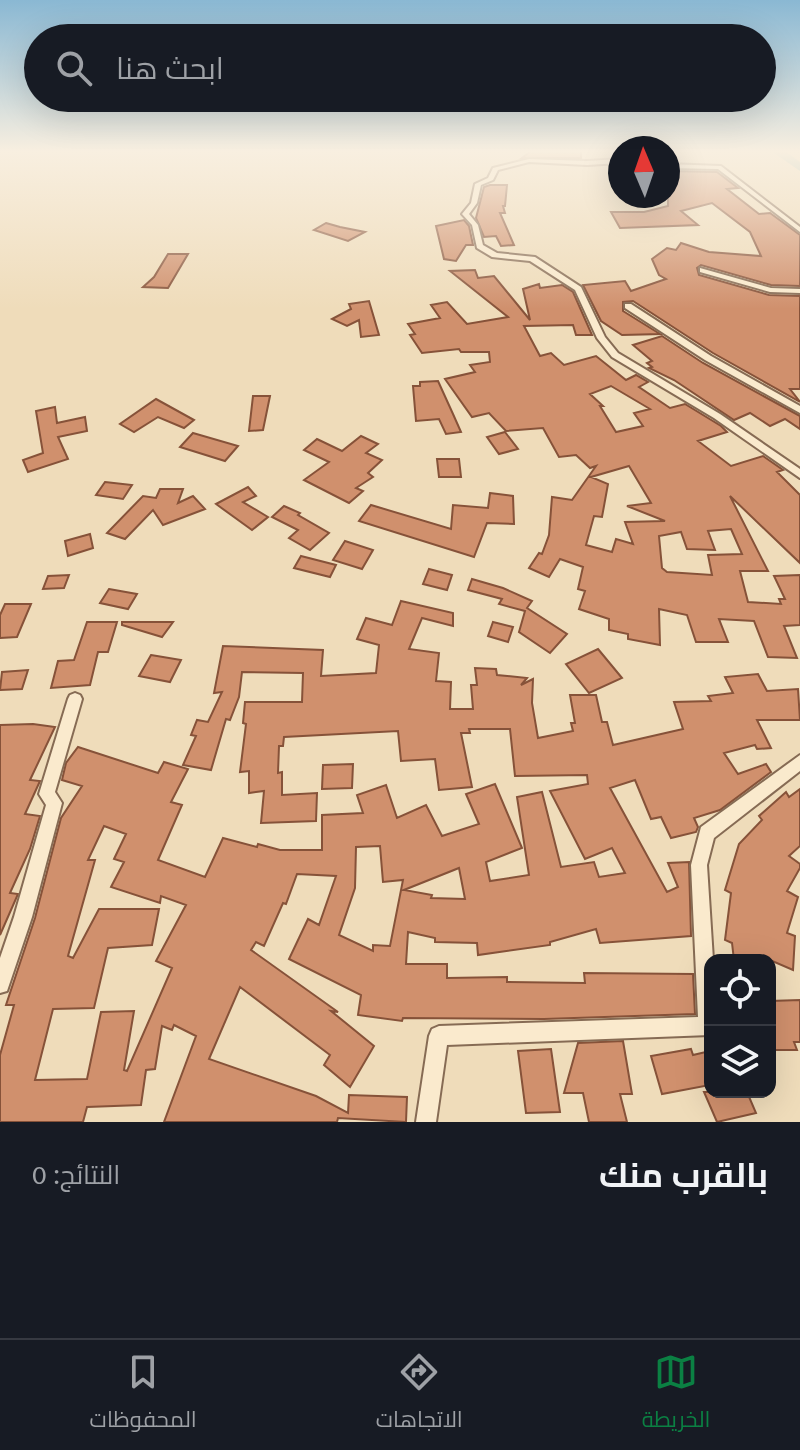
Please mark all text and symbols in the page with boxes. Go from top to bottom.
search box [24,24,776,112]
icon: search [52,46,96,90]
text: ابحث هنا [116,51,224,86]
north arrow [608,136,680,208]
map controls [704,954,776,1098]
button: locate [704,954,776,1026]
button: layers [704,1026,776,1098]
text: بالقرب منك [599,1155,768,1195]
text: النتائج: 0 [32,1160,120,1190]
tab: المحفوظات [90,1350,197,1440]
tab: الاتجاهات [376,1350,463,1440]
tab: الخريطة [642,1350,710,1440]

